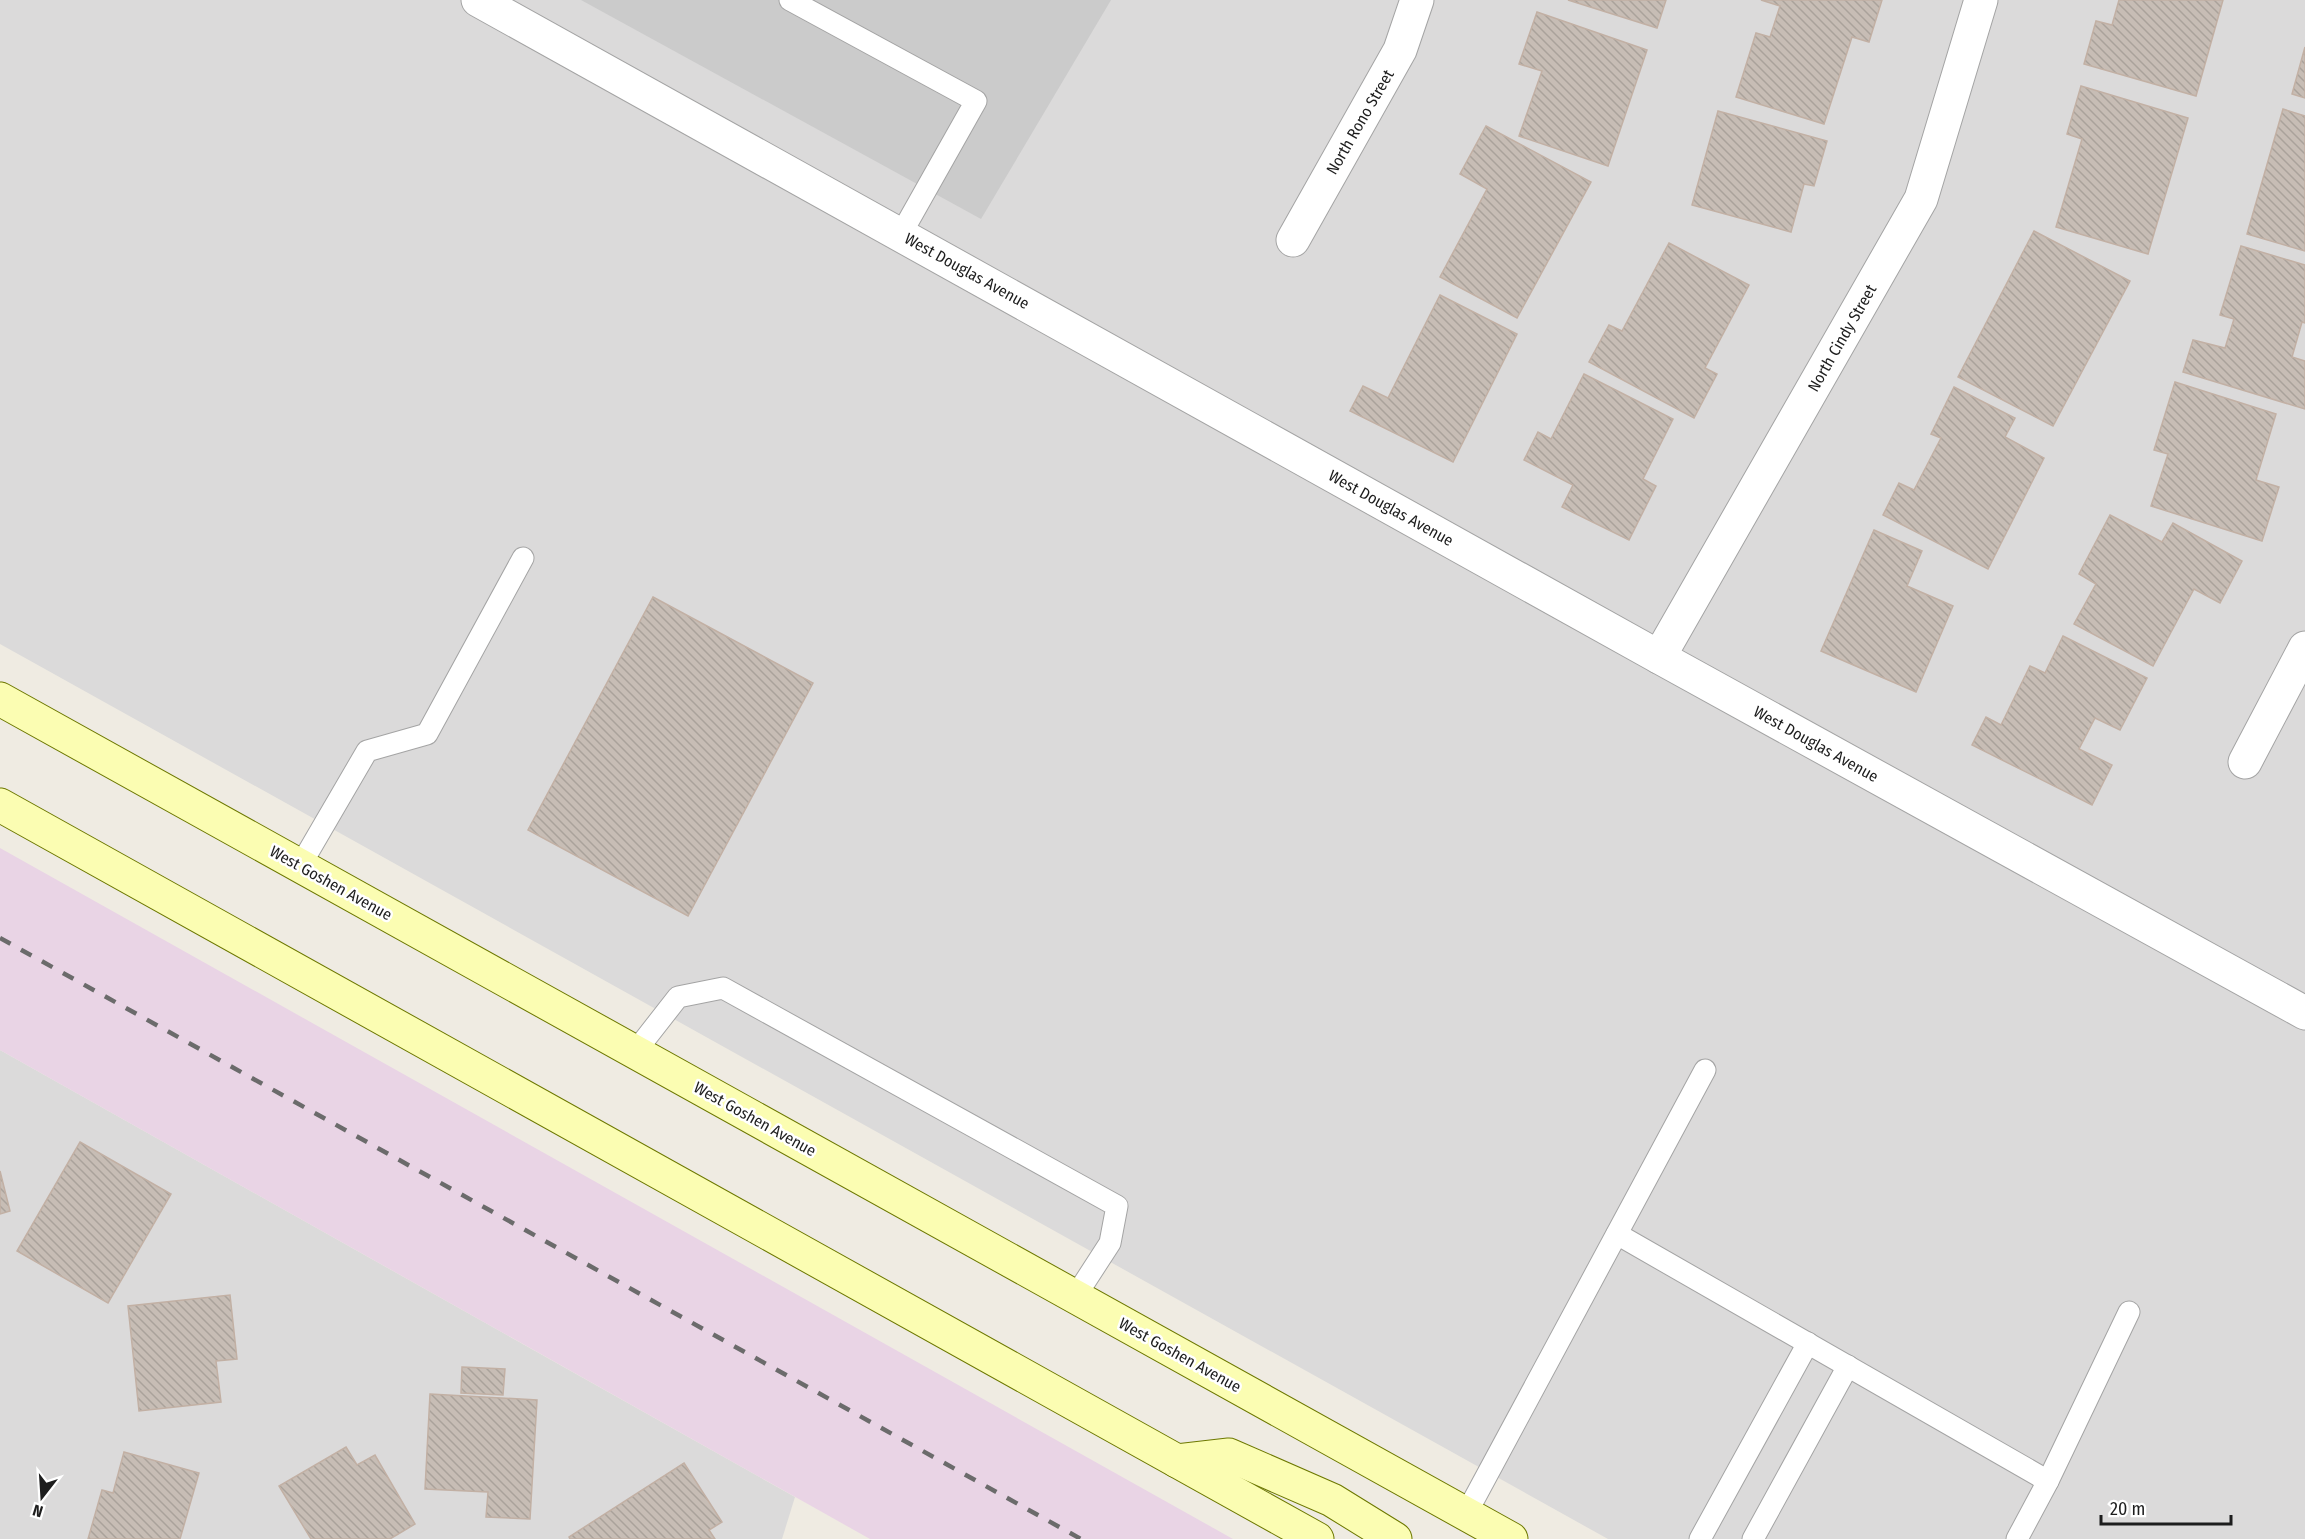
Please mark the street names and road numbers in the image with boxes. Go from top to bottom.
street label: North Rono Street [1322,65,1398,178]
street label: West Douglas Avenue [901,229,1033,313]
street label: North Cindy Street [1804,280,1881,395]
street label: West Douglas Avenue [1325,466,1457,550]
street label: West Douglas Avenue [1750,702,1882,786]
street label: West Goshen Avenue [267,842,395,924]
street label: West Goshen Avenue [691,1078,819,1160]
street label: West Goshen Avenue [1116,1314,1244,1396]

